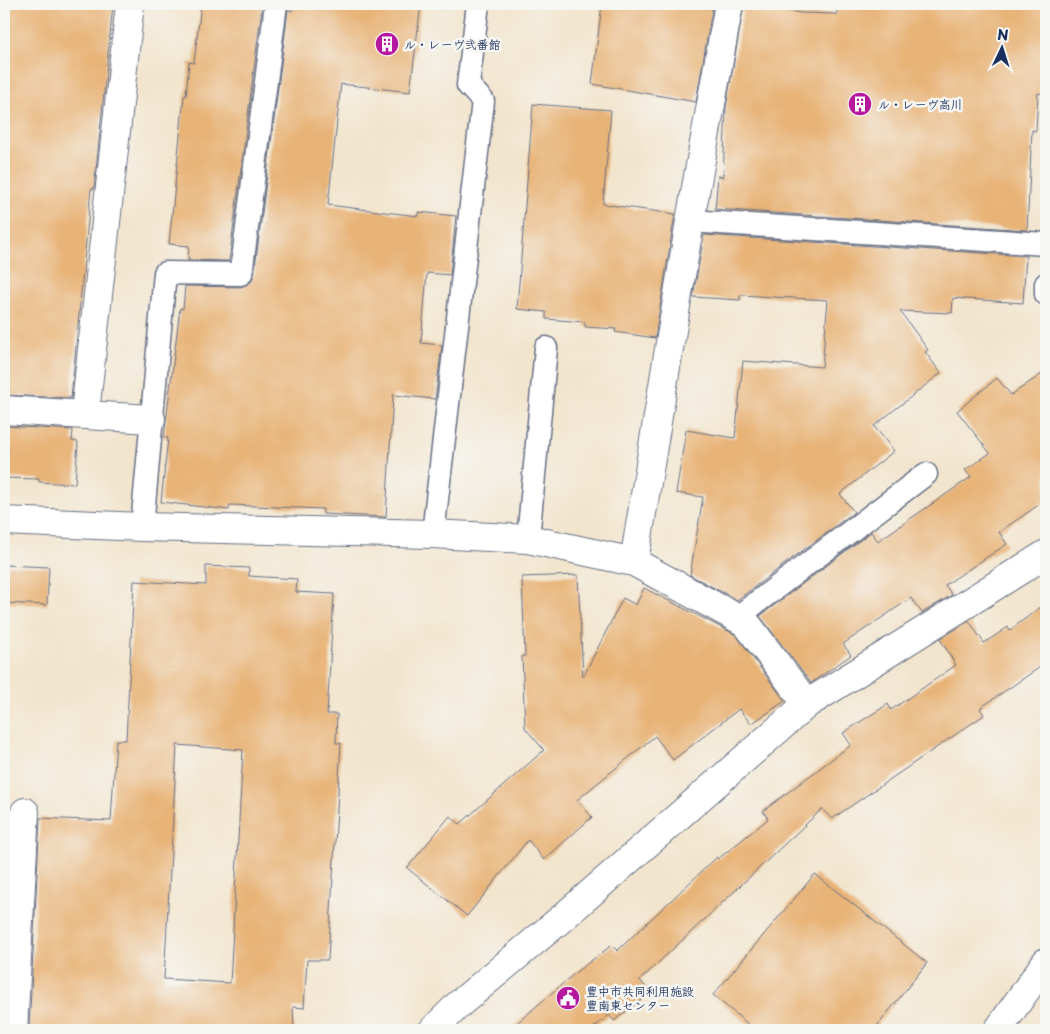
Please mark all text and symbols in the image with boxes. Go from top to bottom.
north arrow [978,22,1028,72]
text: N [997,24,1009,45]
building icon: ル・レーヴ弐番館 [374,31,400,57]
place label: ル・レーヴ弐番館 [404,35,500,53]
building icon: ル・レーヴ高川 [847,91,873,117]
place label: ル・レーヴ高川 [878,95,962,113]
place label: 豊中市共同利用施設 豊南東センター [586,982,694,1014]
public building icon: 豊中市共同利用施設 豊南東センター [555,985,581,1011]

